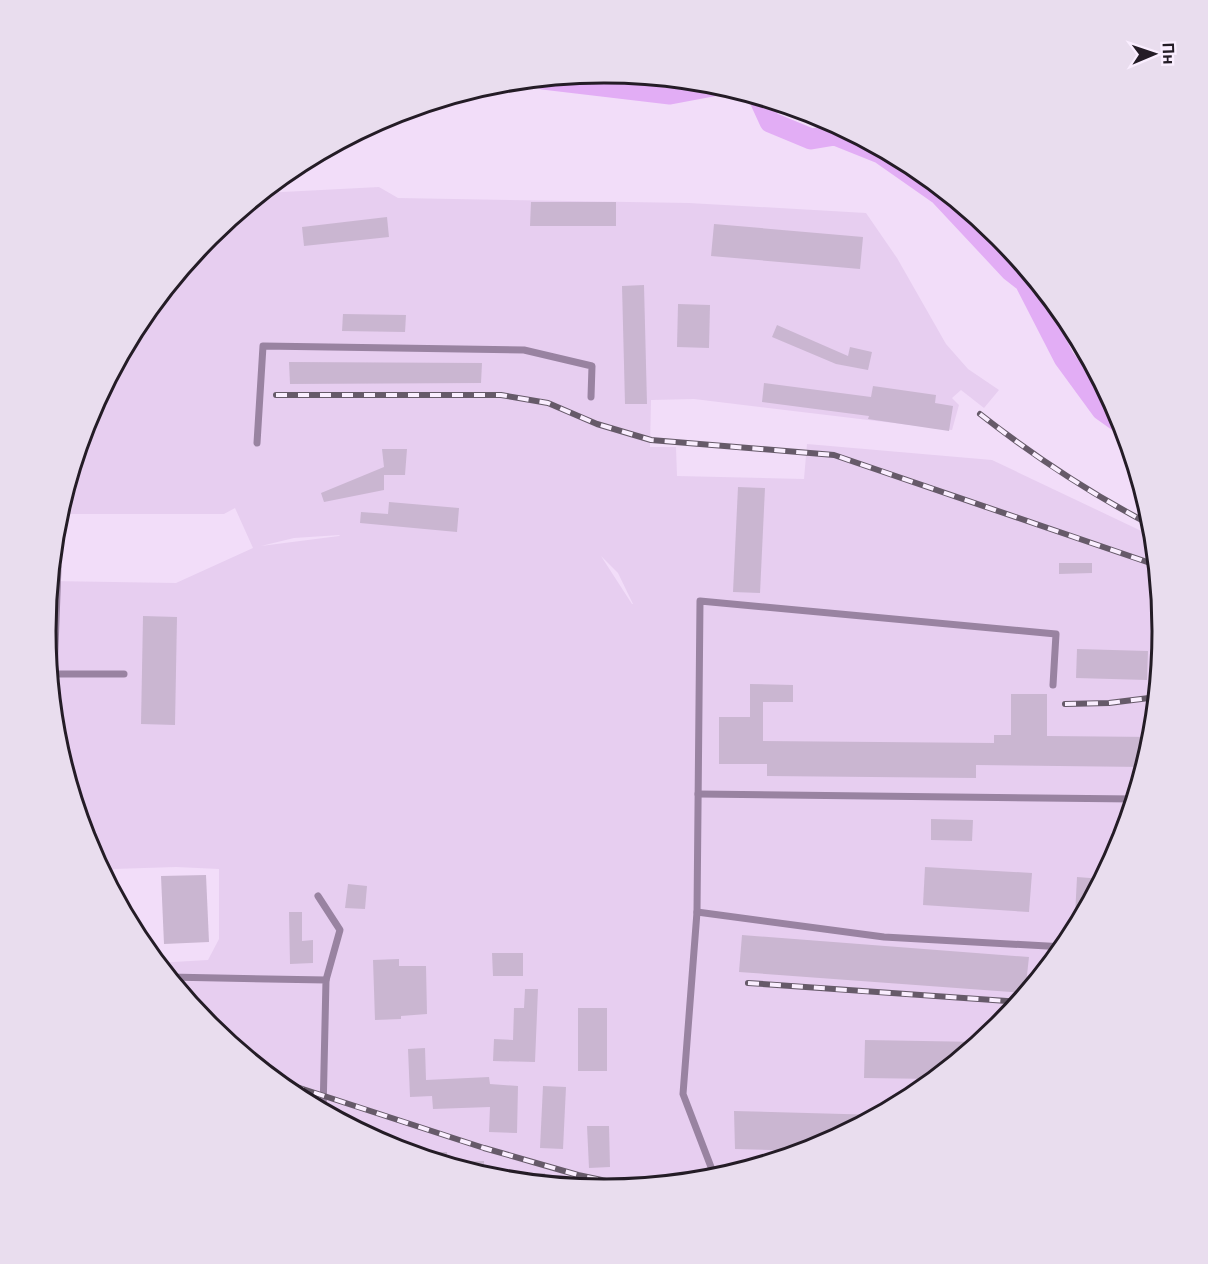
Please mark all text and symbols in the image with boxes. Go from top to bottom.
north arrow [1124,24,1184,84]
text: Пн [1158,42,1180,65]

